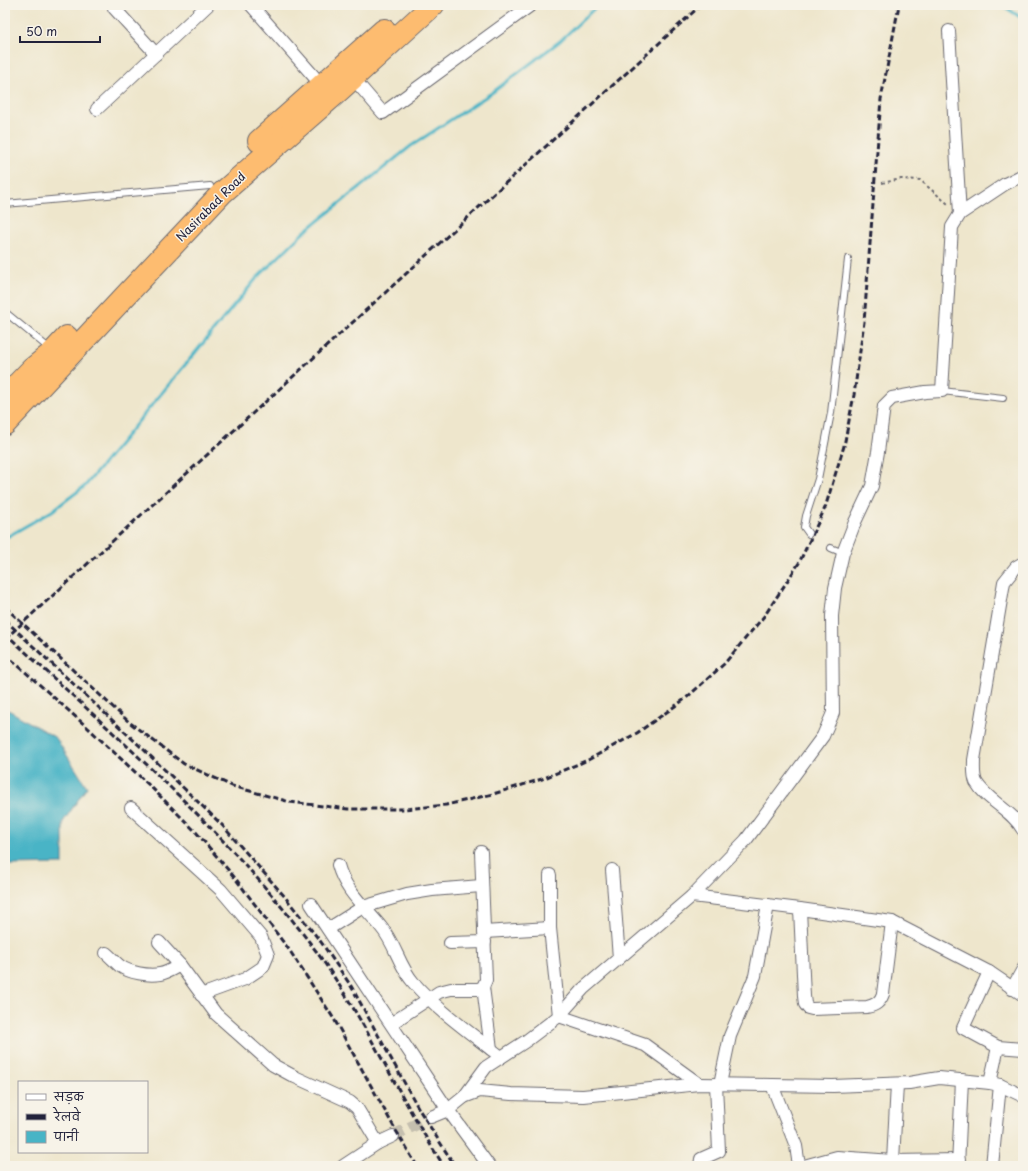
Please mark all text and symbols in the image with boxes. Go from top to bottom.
scale bar [20,18,100,44]
text: 50 m [26,22,57,40]
street label: Nasirabad Road [171,167,249,245]
legend [18,1081,148,1153]
text: सड़क [53,1087,85,1105]
text: रेलवे [52,1106,81,1125]
text: पानी [53,1127,79,1145]

